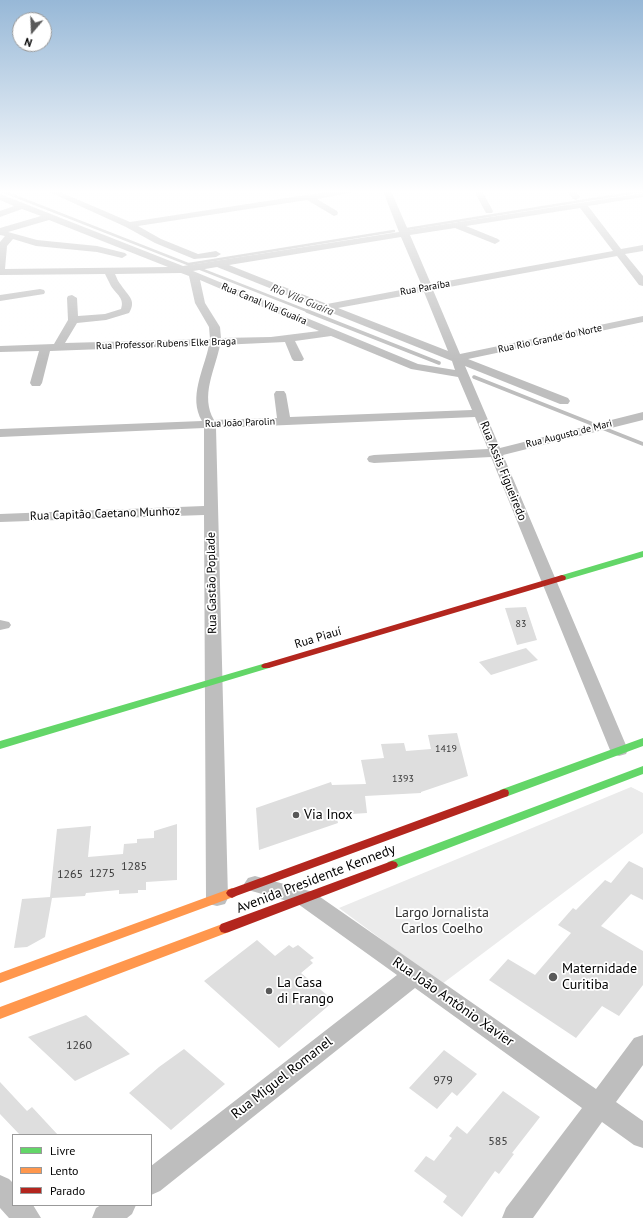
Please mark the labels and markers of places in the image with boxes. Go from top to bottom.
place label: Via Inox [304,807,352,823]
marker: Via Inox [291,810,301,820]
place label: Maternidade Curitiba [562,961,637,994]
marker: Maternidade Curitiba [547,971,559,983]
place label: La Casa di Frango [277,975,334,1008]
marker: La Casa di Frango [264,986,274,996]

